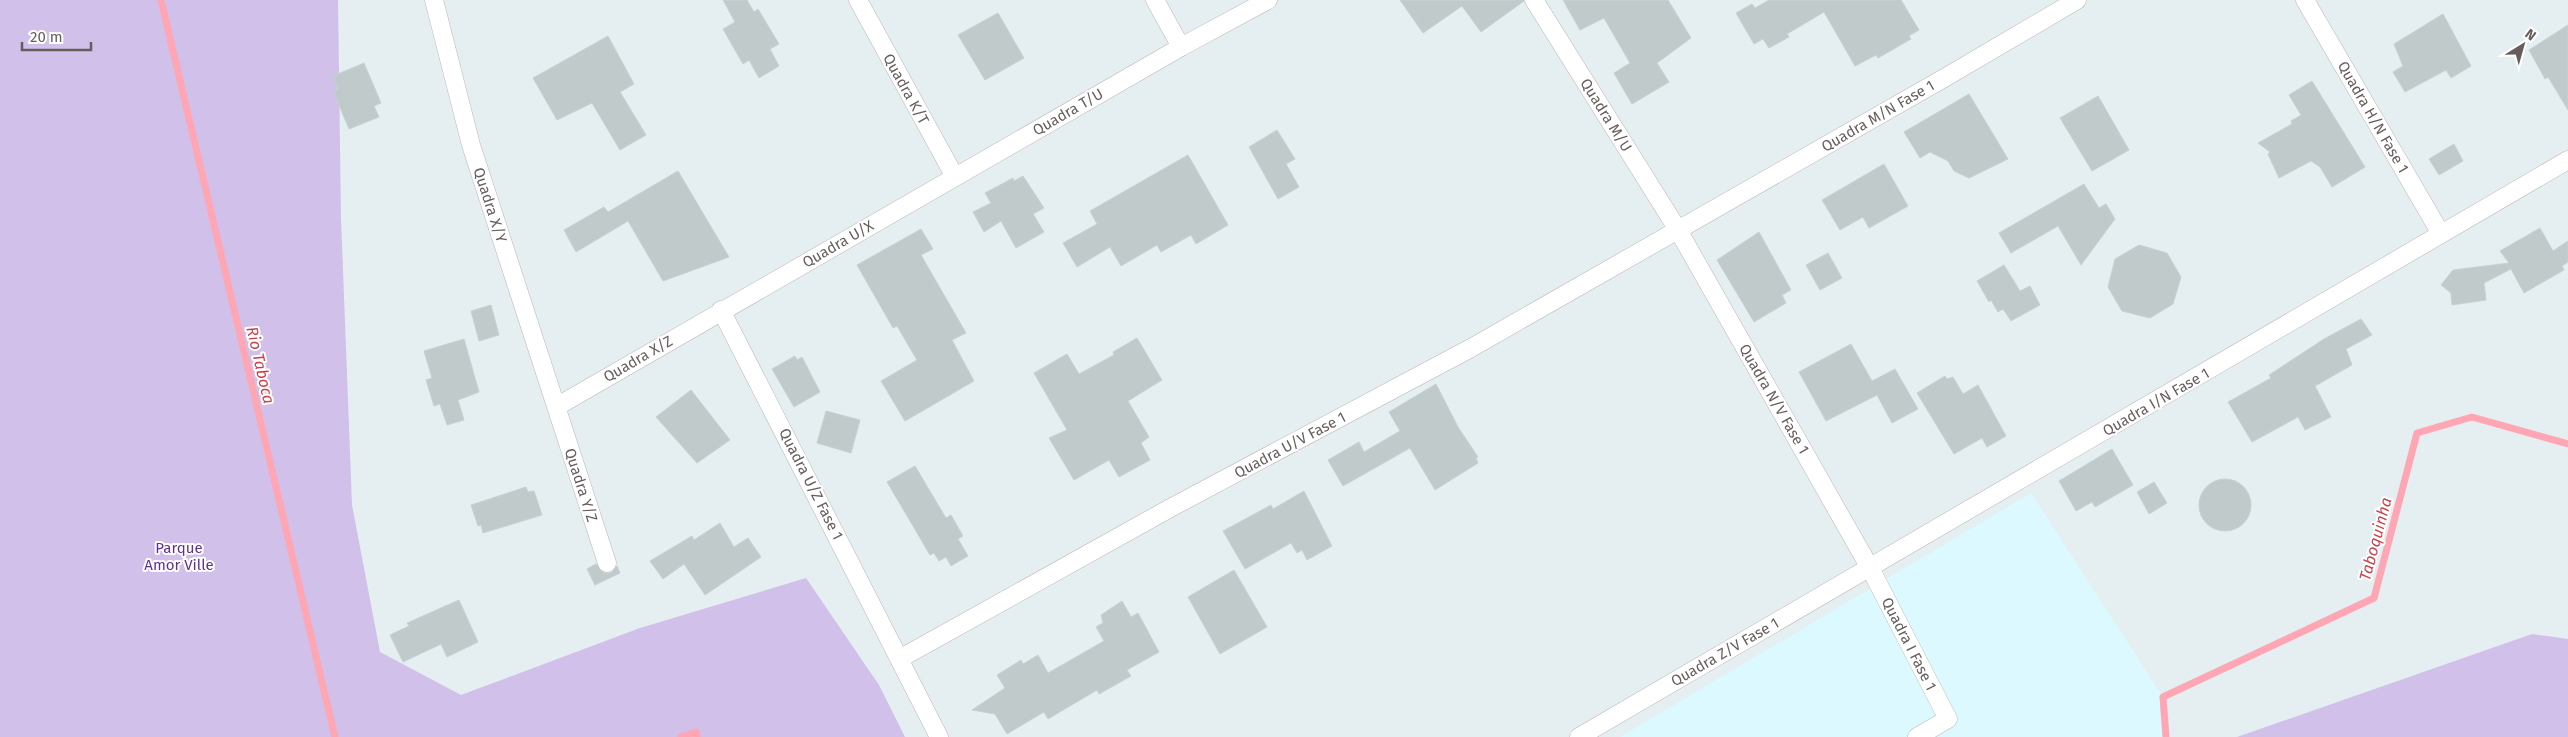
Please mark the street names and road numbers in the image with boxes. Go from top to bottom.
street label: Quadra K/T [879,51,933,128]
street label: Quadra H/N Fase 1 [2334,58,2412,176]
street label: Quadra M/U [1576,75,1636,155]
street label: Quadra M/N Fase 1 [1818,76,1938,156]
street label: Quadra T/U [1030,85,1106,139]
street label: Quadra X/Y [469,165,511,245]
street label: Quadra U/X [799,216,877,272]
street label: Quadra X/Z [600,332,676,386]
street label: Quadra N/V Fase 1 [1735,341,1813,457]
street label: Quadra I/N Fase 1 [2099,364,2213,440]
street label: Quadra U/V Fase 1 [1231,408,1349,482]
street label: Quadra U/Z Fase 1 [775,425,847,543]
street label: Quadra Y/Z [561,446,601,524]
street label: Quadra I Fase 1 [1878,594,1940,694]
street label: Quadra Z/V Fase 1 [1668,614,1782,690]

